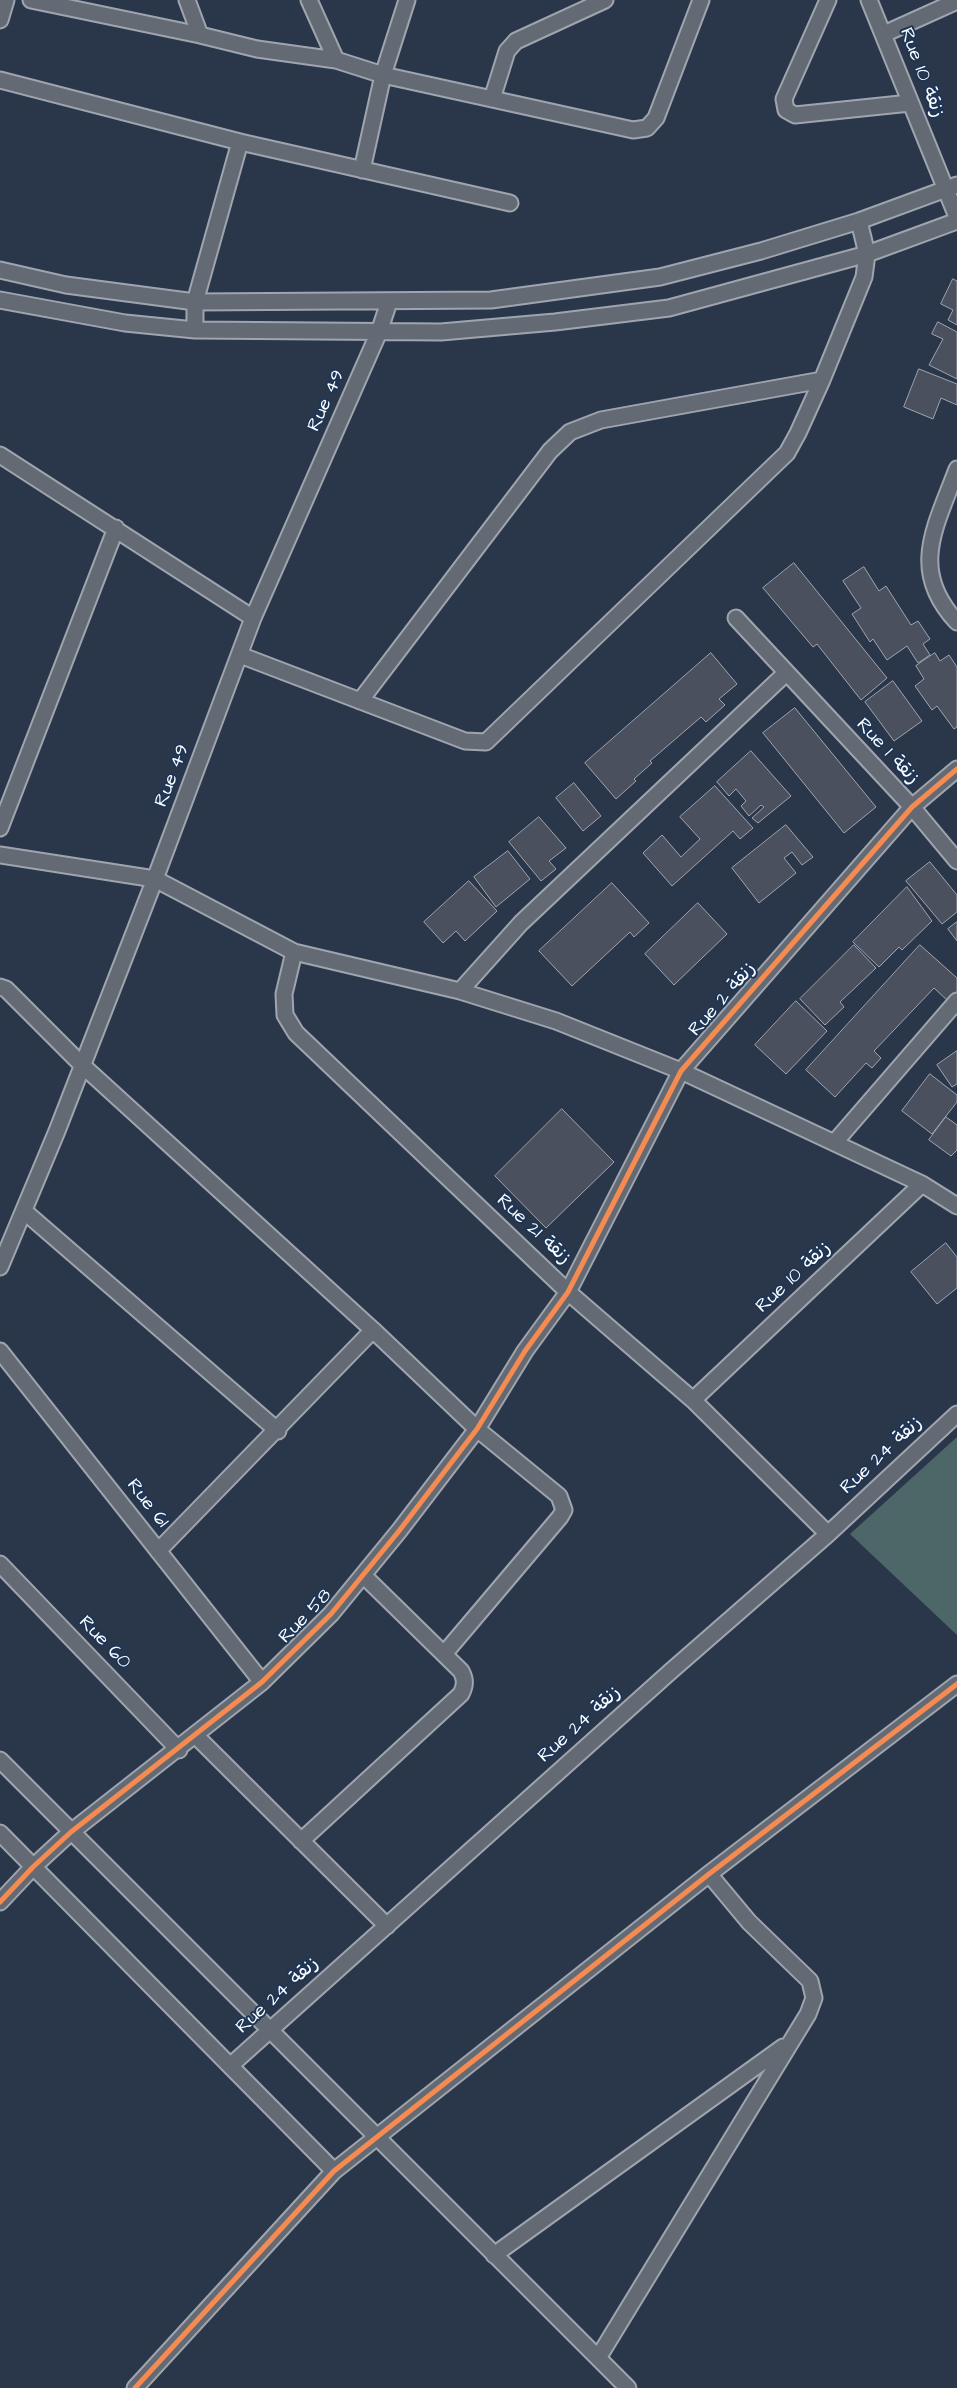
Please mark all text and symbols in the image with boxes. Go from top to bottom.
street label: Rue 10 زنقة [893,25,949,121]
street label: Rue 49 [303,367,351,435]
street label: Rue 1 زنقة [851,714,923,790]
street label: Rue 49 [151,742,195,810]
street label: Rue 2 زنقة [685,958,761,1042]
street label: Rue 21 زنقة [491,1190,575,1270]
street label: Rue 10 زنقة [752,1238,836,1318]
street label: Rue 24 زنقة [836,1412,928,1500]
street label: Rue 61 [121,1475,173,1533]
street label: Rue 58 [275,1585,337,1649]
street label: Rue 60 [73,1612,135,1674]
street label: Rue 24 زنقة [534,1682,626,1768]
street label: Rue 24 زنقة [232,1953,324,2039]

